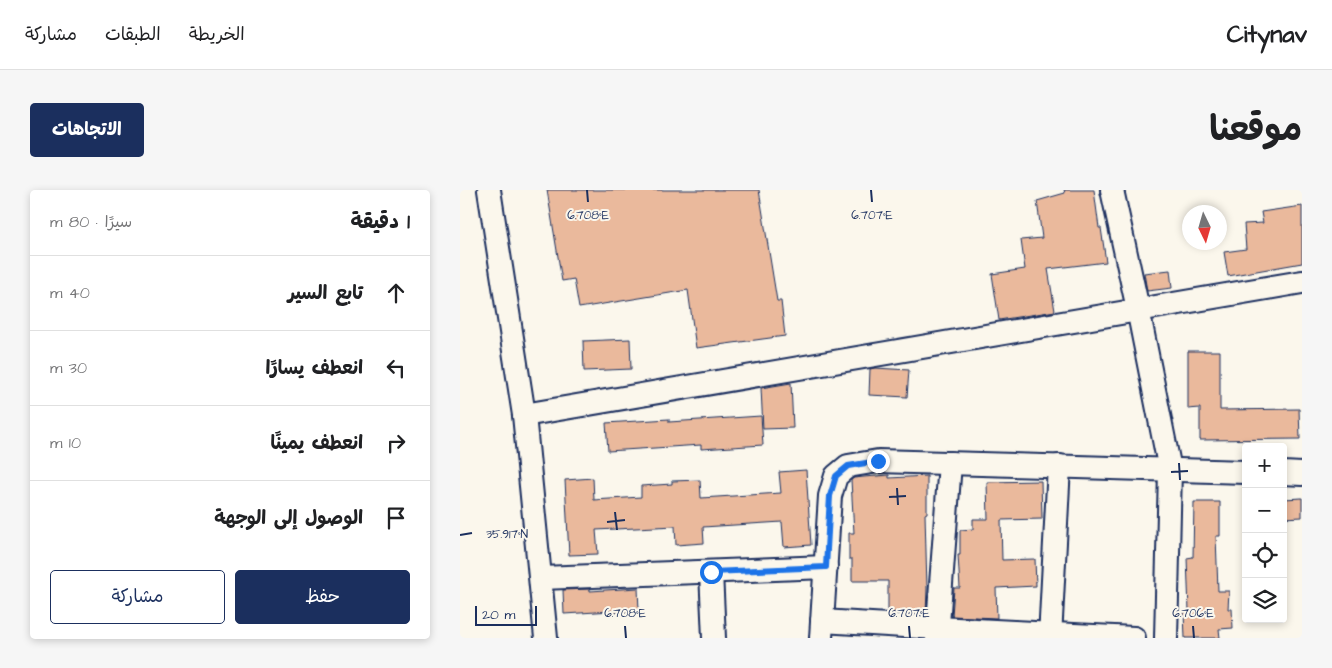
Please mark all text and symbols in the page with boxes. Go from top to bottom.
text: Citynav [1227,18,1307,52]
text: مشاركة [25,22,77,47]
text: الطبقات [105,22,161,47]
text: الخريطة [189,22,245,47]
button: الاتجاهات [30,103,144,157]
text: موقعنا [1209,105,1302,154]
north arrow [1182,205,1227,250]
text: 1 دقيقة [350,207,410,236]
text: 6.708°E [567,207,609,224]
text: 6.707°E [851,207,893,224]
text: سيرًا · 80 m [50,211,132,233]
icon: ahead [382,279,410,307]
text: تابع السير [288,280,363,307]
text: 40 m [50,282,90,304]
icon: left [382,354,410,382]
text: انعطف يسارًا [266,355,363,382]
text: 30 m [50,357,87,379]
icon: right [382,429,410,457]
text: انعطف يمينًا [271,430,363,457]
text: 10 m [50,432,81,454]
map controls [1242,443,1287,623]
button: + [1242,443,1287,488]
route end [867,450,890,473]
button: − [1242,488,1287,533]
icon: arrive [382,504,410,532]
text: الوصول إلى الوجهة [214,505,363,532]
text: 35.917°N [486,526,529,543]
button: locate [1242,533,1287,578]
route start [700,561,723,584]
button: مشاركة [50,570,225,624]
button: حفظ [235,570,410,624]
button: layers [1242,578,1287,623]
scale bar [475,603,538,626]
text: 20 m [482,605,515,625]
text: 6.708°E [604,605,646,622]
text: 6.707°E [888,605,930,622]
text: 6.706°E [1172,605,1214,622]

